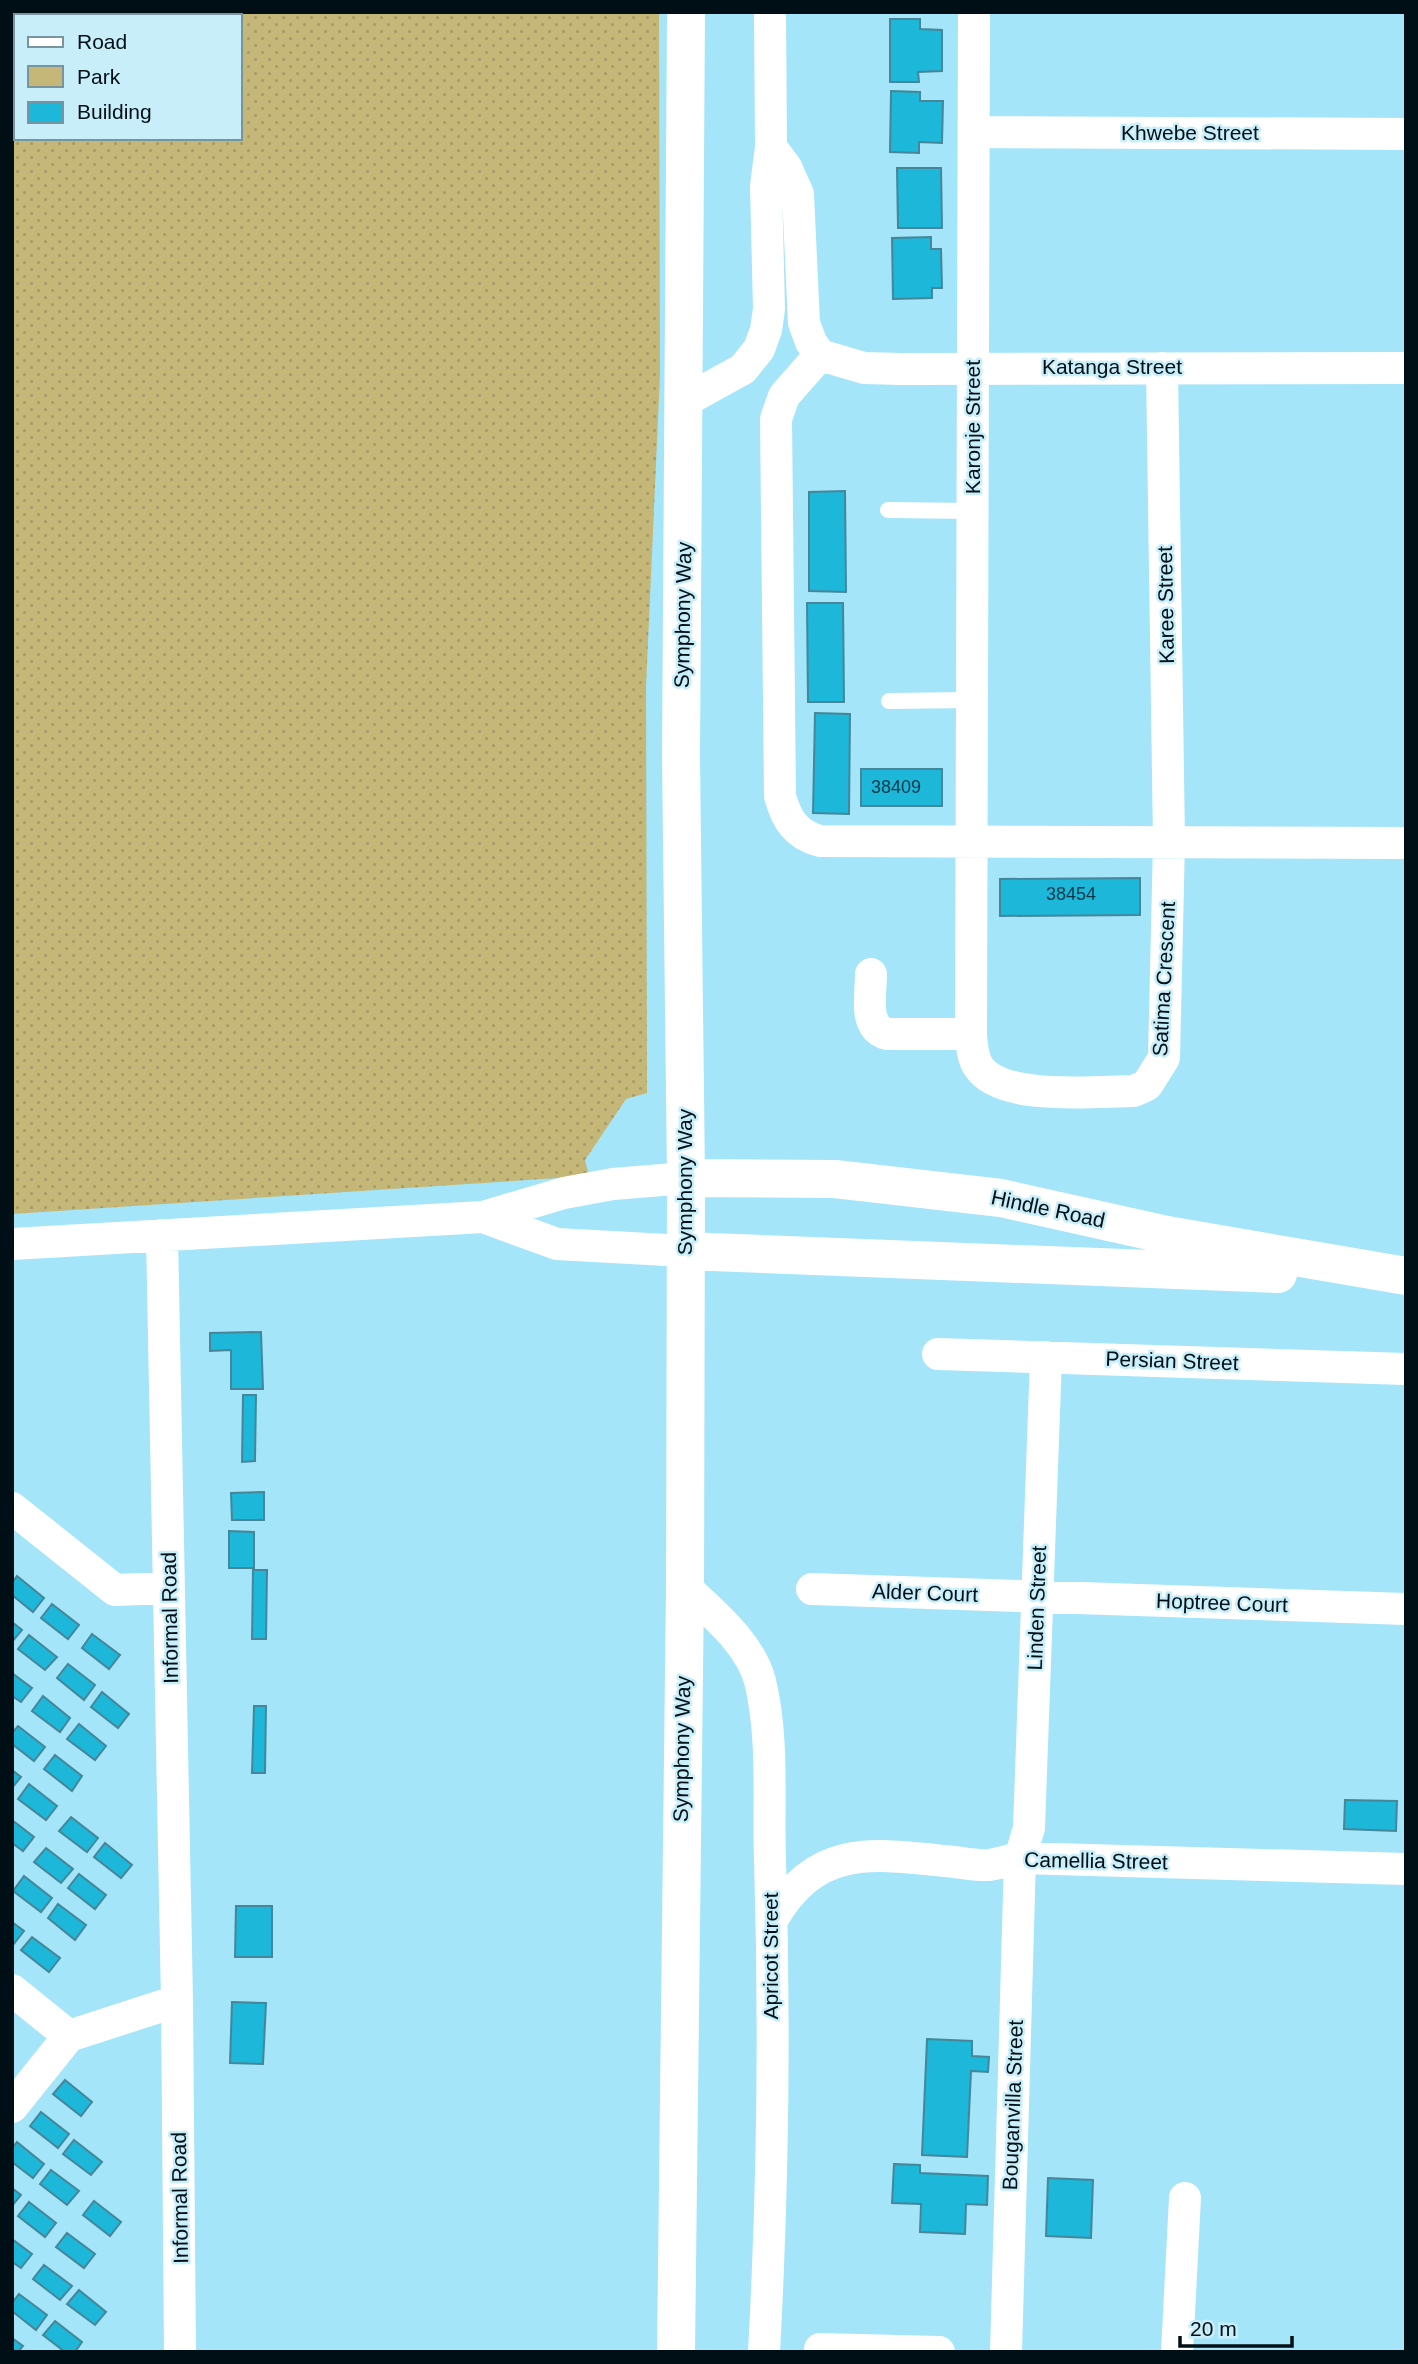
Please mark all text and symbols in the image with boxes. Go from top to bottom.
legend [14,14,242,140]
text: Road [77,30,127,53]
text: Park [77,65,121,88]
text: Building [77,100,152,123]
street label: Khwebe Street [1121,121,1259,144]
street label: Katanga Street [1042,355,1182,378]
street label: Karonje Street [961,360,984,494]
street label: Symphony Way [670,541,695,688]
street label: Karee Street [1153,546,1178,664]
house number: 38409 [871,777,921,797]
house number: 38454 [1046,884,1096,904]
street label: Satima Crescent [1148,901,1179,1057]
street label: Symphony Way [673,1108,696,1255]
street label: Hindle Road [989,1185,1107,1232]
street label: Persian Street [1105,1347,1239,1374]
street label: Linden Street [1023,1545,1050,1671]
street label: Informal Road [157,1552,182,1684]
street label: Alder Court [872,1579,979,1606]
street label: Hoptree Court [1156,1589,1288,1616]
street label: Symphony Way [669,1675,694,1822]
street label: Camellia Street [1024,1848,1168,1873]
street label: Apricot Street [759,1892,782,2020]
street label: Bouganvilla Street [998,2019,1027,2191]
street label: Informal Road [167,2132,192,2264]
scale bar [1180,2304,1292,2348]
text: 20 m [1190,2317,1237,2340]

